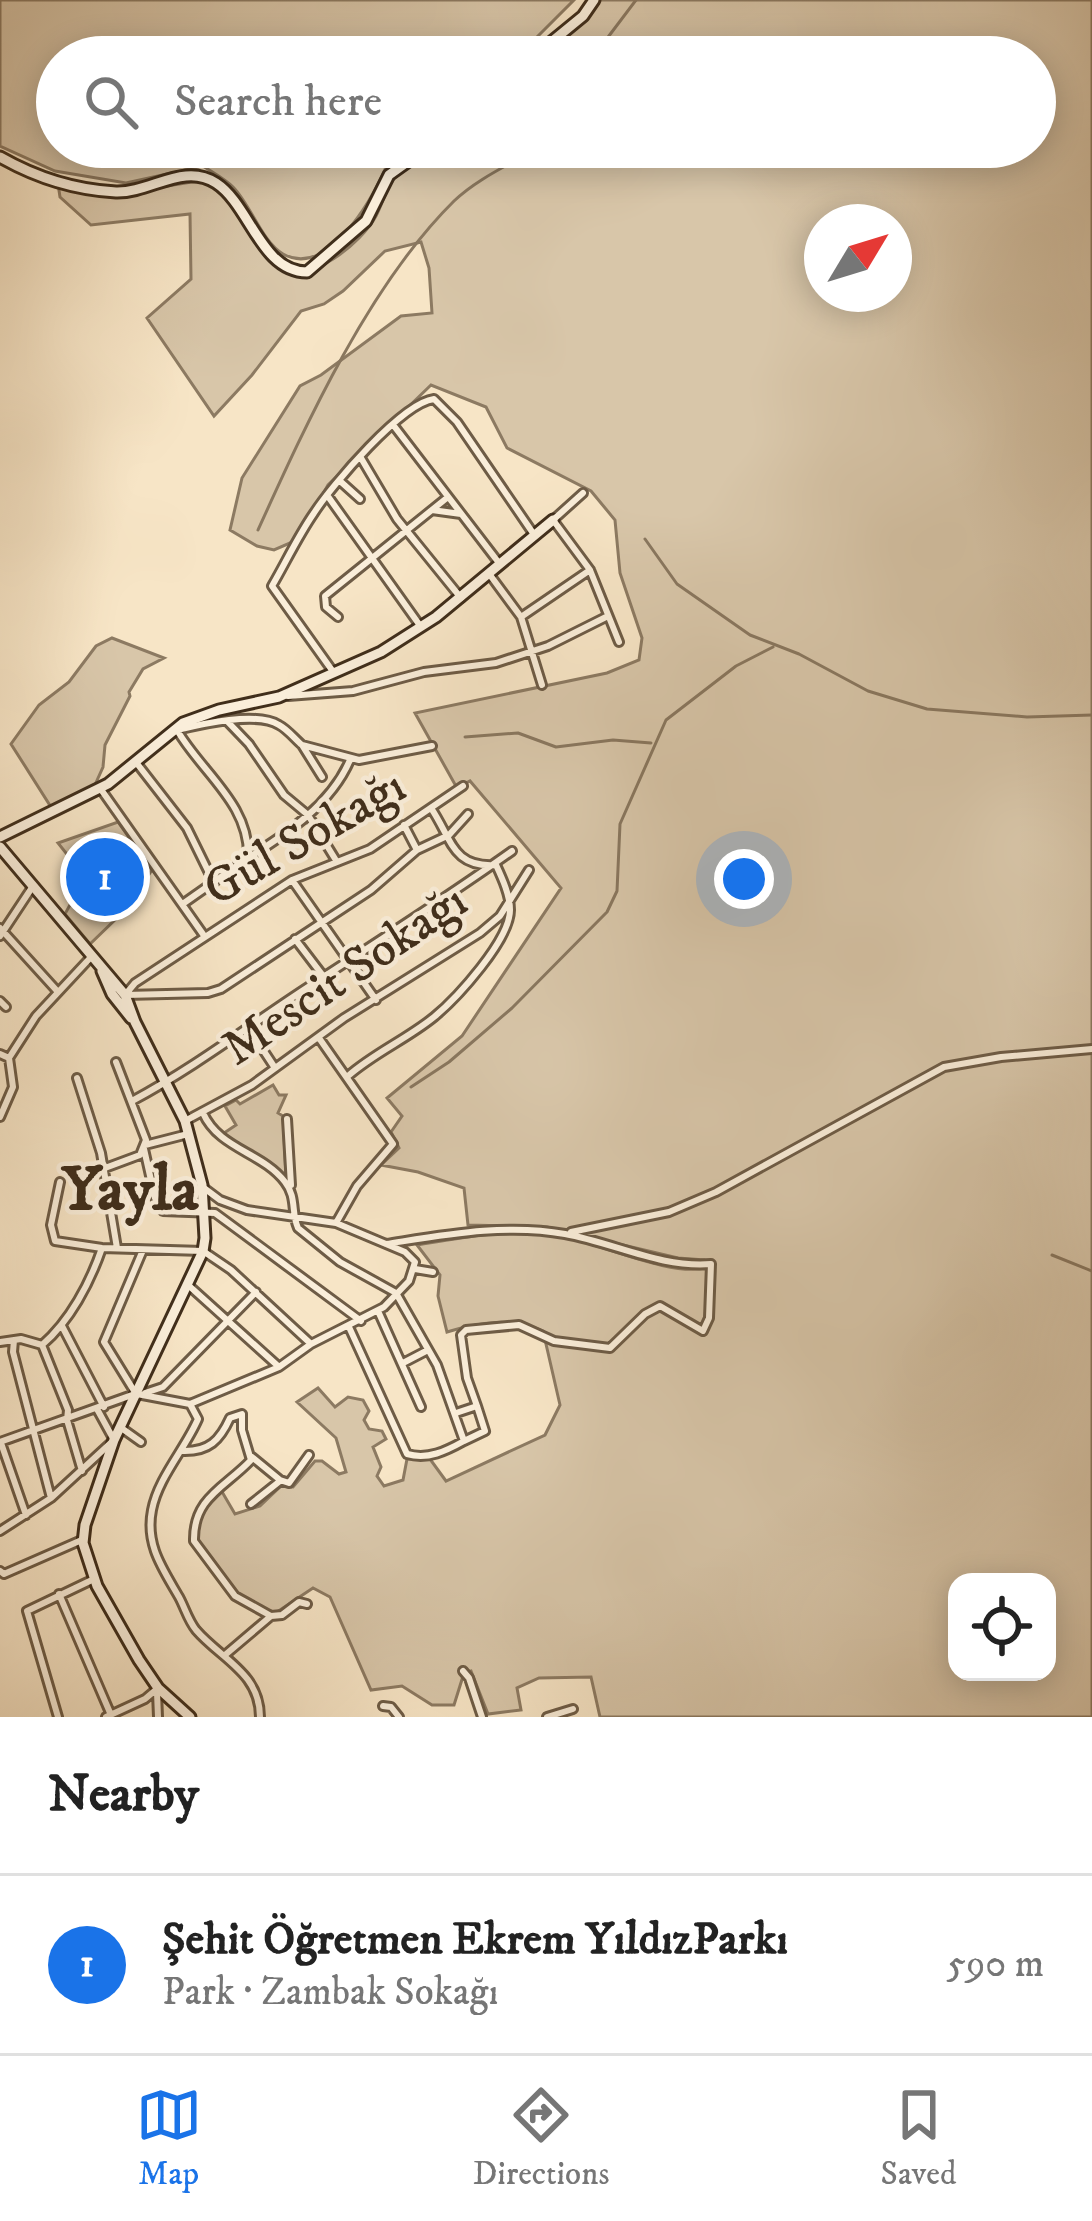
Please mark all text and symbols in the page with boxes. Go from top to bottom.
search box [36,36,1056,168]
icon: search [78,69,144,135]
text: Search here [174,74,382,130]
north arrow [804,204,912,312]
street label: Gül Sokağı [193,755,417,921]
pin: 1 [66,832,144,922]
your location [714,849,774,909]
street label: Mescit Sokağı [210,869,480,1081]
district label: Yayla [61,1152,200,1230]
map controls [948,1573,1056,1681]
button: locate [948,1573,1056,1681]
text: Nearby [48,1763,199,1827]
text: Şehit Öğretmen Ekrem YıldızParkı [162,1912,788,1968]
text: 1 [80,1940,94,1989]
text: 590 m [947,1940,1044,1989]
text: Park · Zambak Sokağı [162,1968,499,2017]
tab: Map [136,2082,202,2195]
tab: Directions [473,2082,609,2195]
tab: Saved [881,2082,956,2195]

